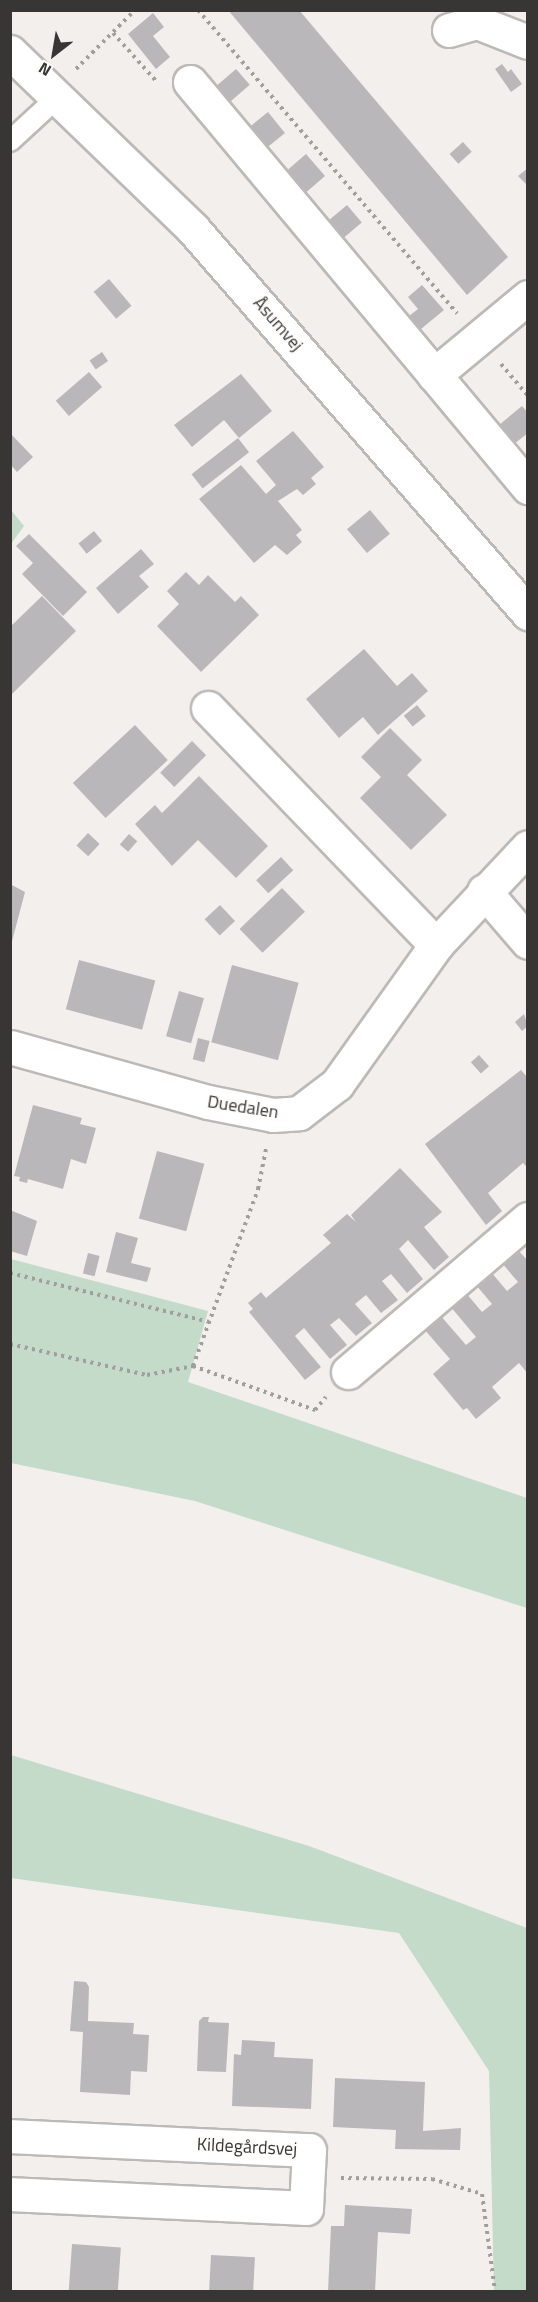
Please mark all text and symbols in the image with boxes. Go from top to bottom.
north arrow [24,24,84,84]
text: N [34,56,56,83]
street label: Åsumvej [248,292,308,356]
street label: Duedalen [206,1091,280,1123]
street label: Kildegårdsvej [196,2134,298,2160]

